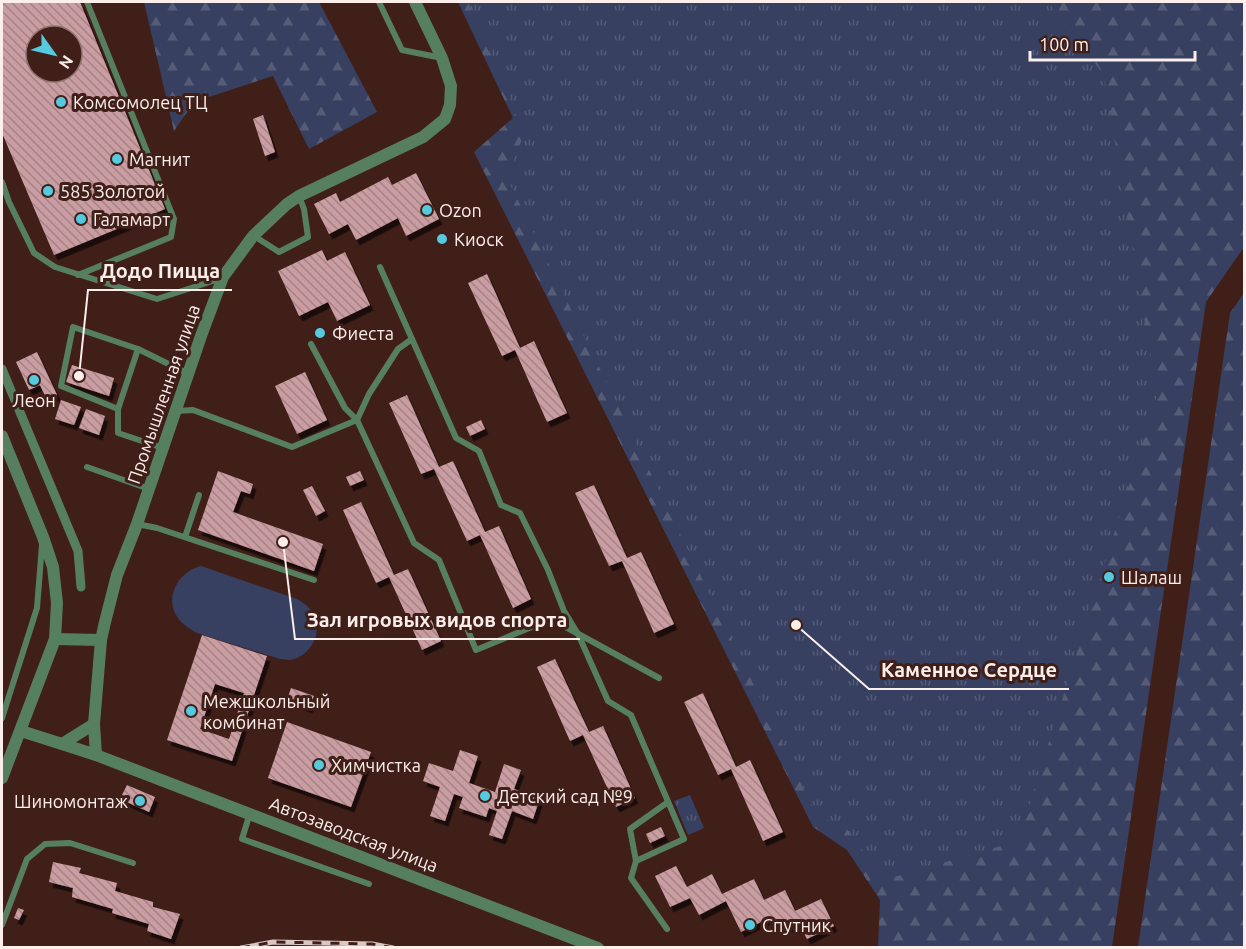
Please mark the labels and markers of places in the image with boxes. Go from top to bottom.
place label: Комсомолец ТЦ [73,92,208,112]
marker: Комсомолец ТЦ [54,95,68,109]
place label: Магнит [129,149,190,169]
marker: Магнит [110,152,124,166]
place label: 585 Золотой [60,181,165,201]
marker: 585 Золотой [41,184,55,198]
place label: Ozon [439,200,482,220]
marker: Ozon [420,203,434,217]
place label: Галамарт [93,209,170,229]
marker: Галамарт [74,212,88,226]
place label: Киоск [454,229,504,249]
marker: Киоск [435,232,449,246]
callout: Додо Пицца [88,252,232,290]
place label: Фиеста [332,323,394,343]
marker: Фиеста [313,326,327,340]
marker: Леон [27,373,41,387]
place label: Леон [12,390,56,410]
place label: Шалаш [1121,567,1182,587]
marker: Шалаш [1102,570,1116,584]
callout: Зал игровых видов спорта [295,601,580,639]
callout: Каменное Сердце [869,651,1069,689]
place label: Межшкольный комбинат [203,691,330,732]
marker: Межшкольный комбинат [184,704,198,718]
place label: Химчистка [331,755,421,775]
marker: Химчистка [312,758,326,772]
place label: Детский сад №9 [497,786,633,806]
marker: Детский сад №9 [478,789,492,803]
place label: Шиномонтаж [14,791,129,811]
marker: Шиномонтаж [133,794,147,808]
place label: Спутник [762,915,831,935]
marker: Спутник [743,918,757,932]

